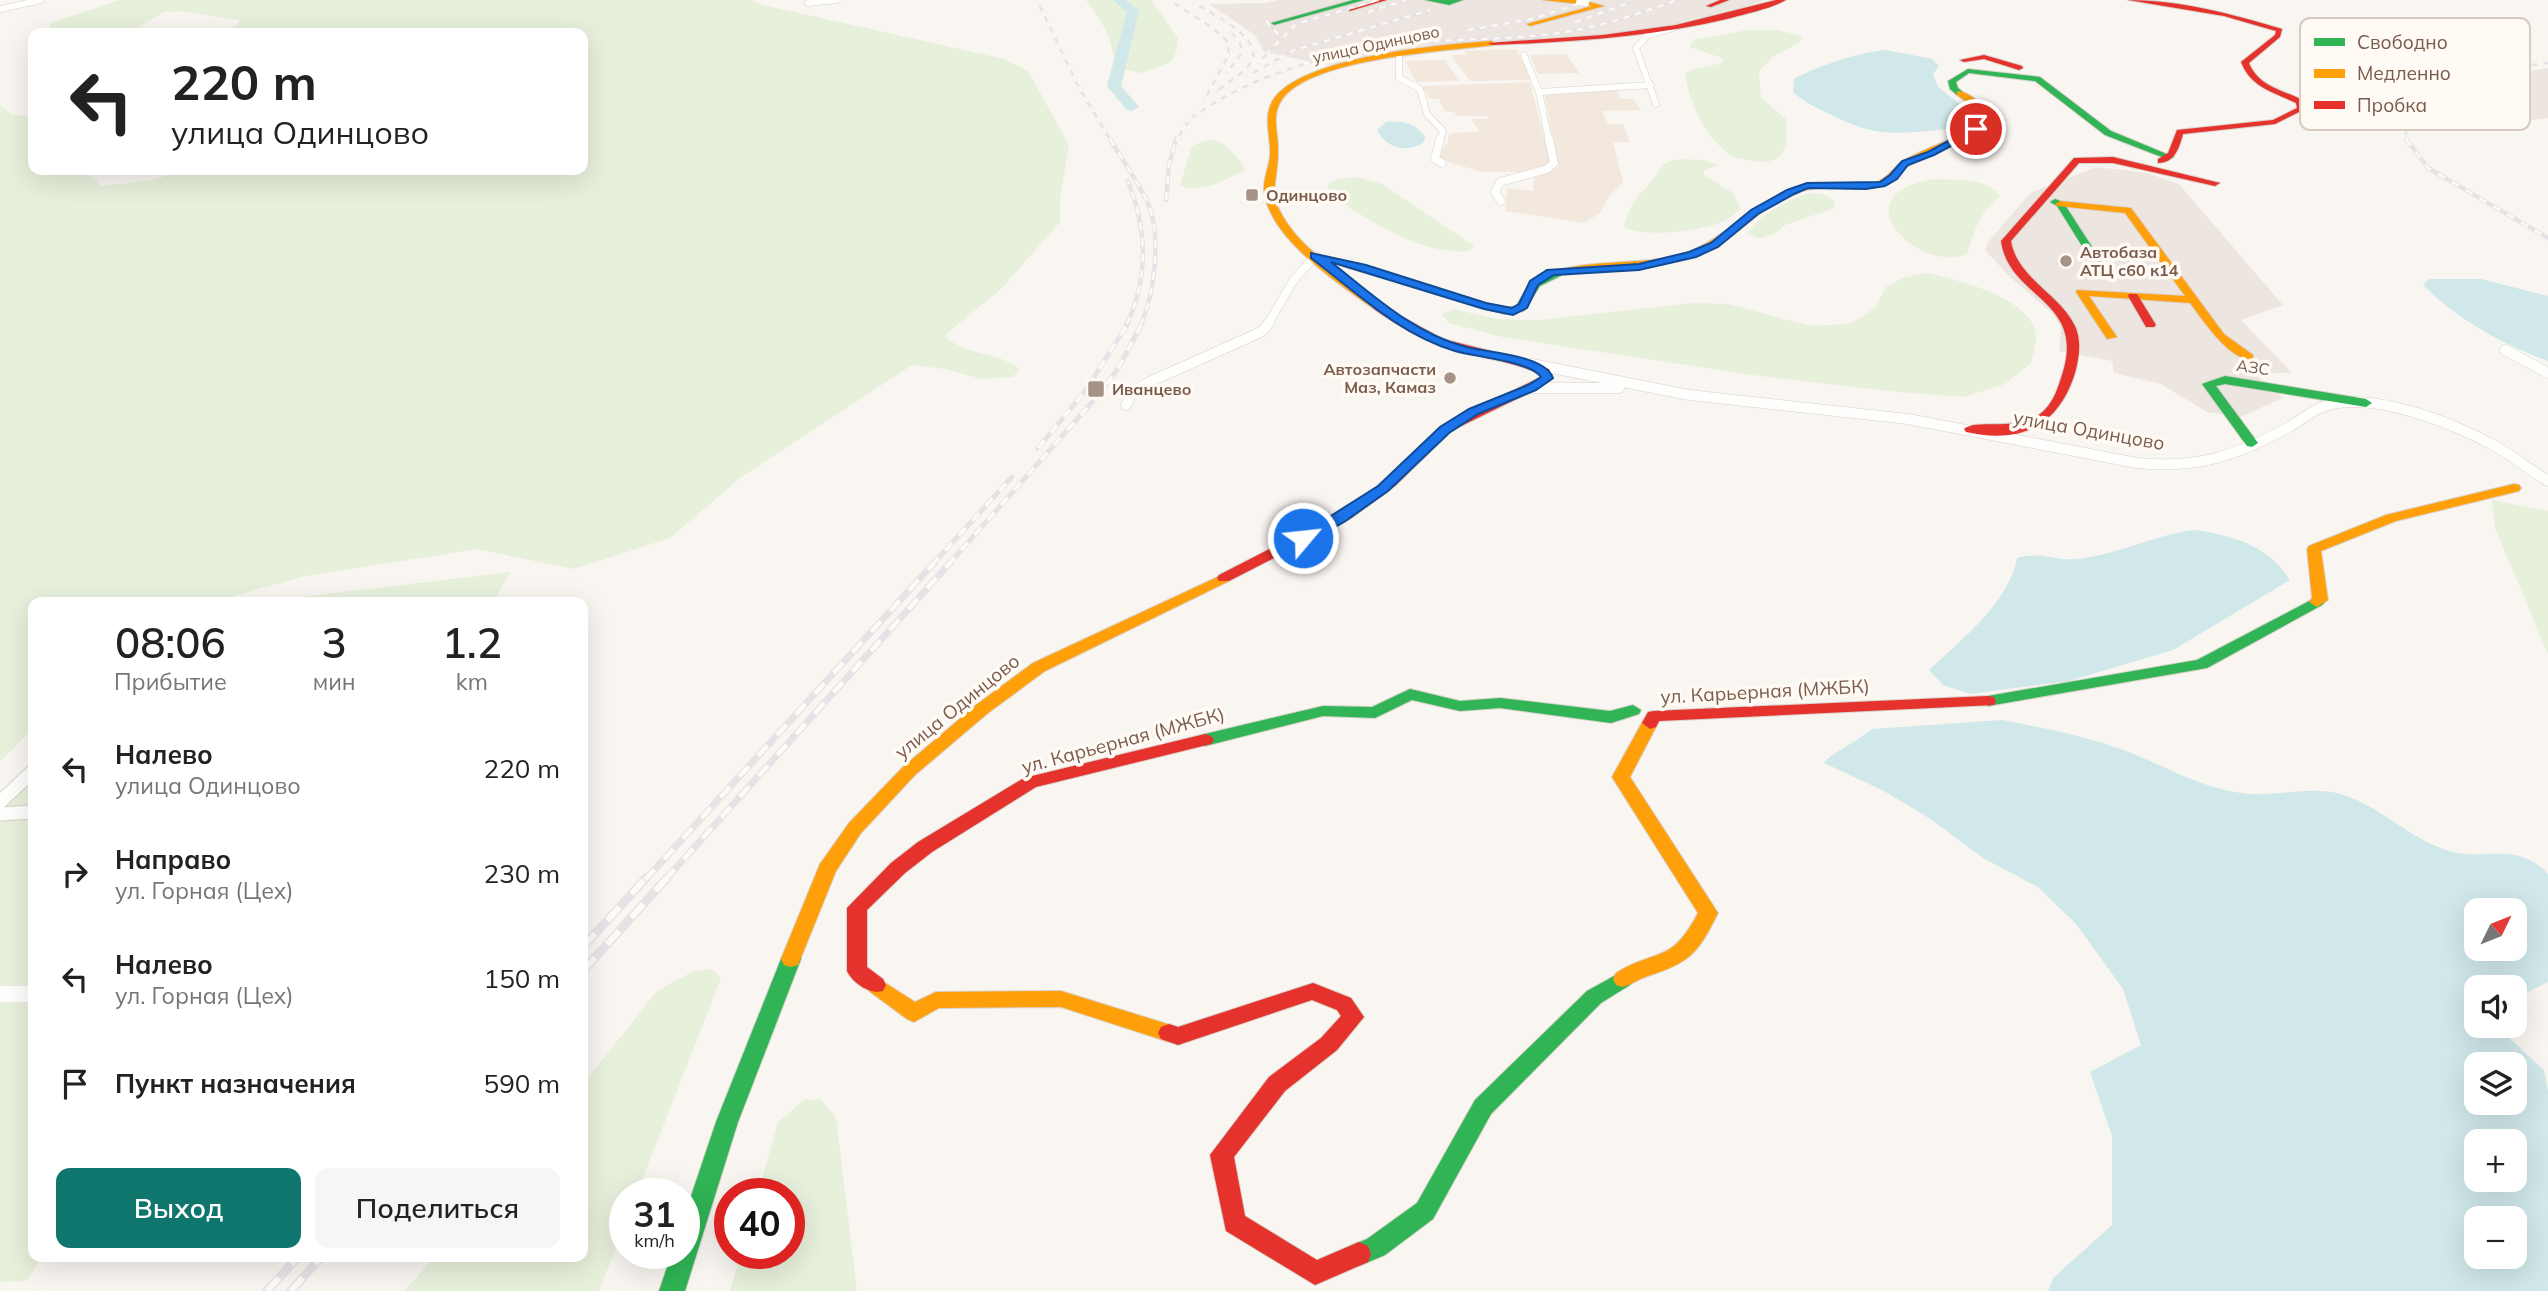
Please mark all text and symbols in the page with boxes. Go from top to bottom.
legend [2300,18,2530,130]
street label: улица Одинцово [1311,21,1441,67]
text: Свободно [2357,30,2448,54]
text: 220 m [171,51,317,112]
icon: left [56,56,147,147]
text: Медленно [2357,61,2451,85]
text: Пробка [2357,93,2427,117]
pin [1946,99,2006,159]
icon: arrive [1957,110,1995,148]
text: улица Одинцово [171,112,429,152]
place label: Одинцово [1266,185,1347,205]
marker: Одинцово [1244,187,1260,203]
place label: Автобаза АТЦ с60 к14 [2080,242,2179,280]
marker: Автобаза АТЦ с60 к14 [2058,253,2074,269]
street label: АЗС [2235,355,2271,379]
place label: Автозапчасти Маз, Камаз [1323,359,1436,397]
marker: Автозапчасти Маз, Камаз [1442,370,1458,386]
marker: Иванцево [1086,379,1106,399]
place label: Иванцево [1112,379,1192,399]
street label: улица Одинцово [2011,405,2167,455]
position arrow [1266,501,1340,575]
text: 08:06 [115,616,226,669]
text: 3 [322,616,347,669]
text: 1.2 [442,616,502,669]
street label: улица Одинцово [890,648,1024,764]
text: Прибытие [114,667,227,696]
text: мин [313,667,356,696]
text: km [456,667,488,696]
street label: ул. Карьерная (МЖБК) [1660,674,1870,708]
street label: ул. Карьерная (МЖБК) [1019,701,1227,779]
text: Налево [115,738,213,771]
icon: left [56,750,94,788]
text: 220 m [484,752,560,785]
text: улица Одинцово [115,771,301,800]
text: Направо [115,843,231,876]
icon: right [56,855,94,893]
text: 230 m [484,857,560,890]
text: ул. Горная (Цех) [115,876,293,905]
north arrow [2464,898,2527,961]
map controls [2464,898,2527,1269]
text: Налево [115,948,213,981]
icon: left [56,960,94,998]
text: 150 m [484,962,560,995]
button: sound [2464,975,2527,1038]
text: ул. Горная (Цех) [115,981,293,1010]
button: layers [2464,1052,2527,1115]
icon: arrive [56,1065,94,1103]
text: Пункт назначения [115,1067,356,1100]
text: 590 m [484,1067,560,1100]
button: + [2464,1129,2527,1192]
button: Выход [56,1168,301,1248]
button: Поделиться [315,1168,560,1248]
speed limit sign: 40 [714,1178,805,1269]
text: 31 [633,1192,676,1236]
button: − [2464,1206,2527,1269]
text: km/h [634,1229,675,1252]

